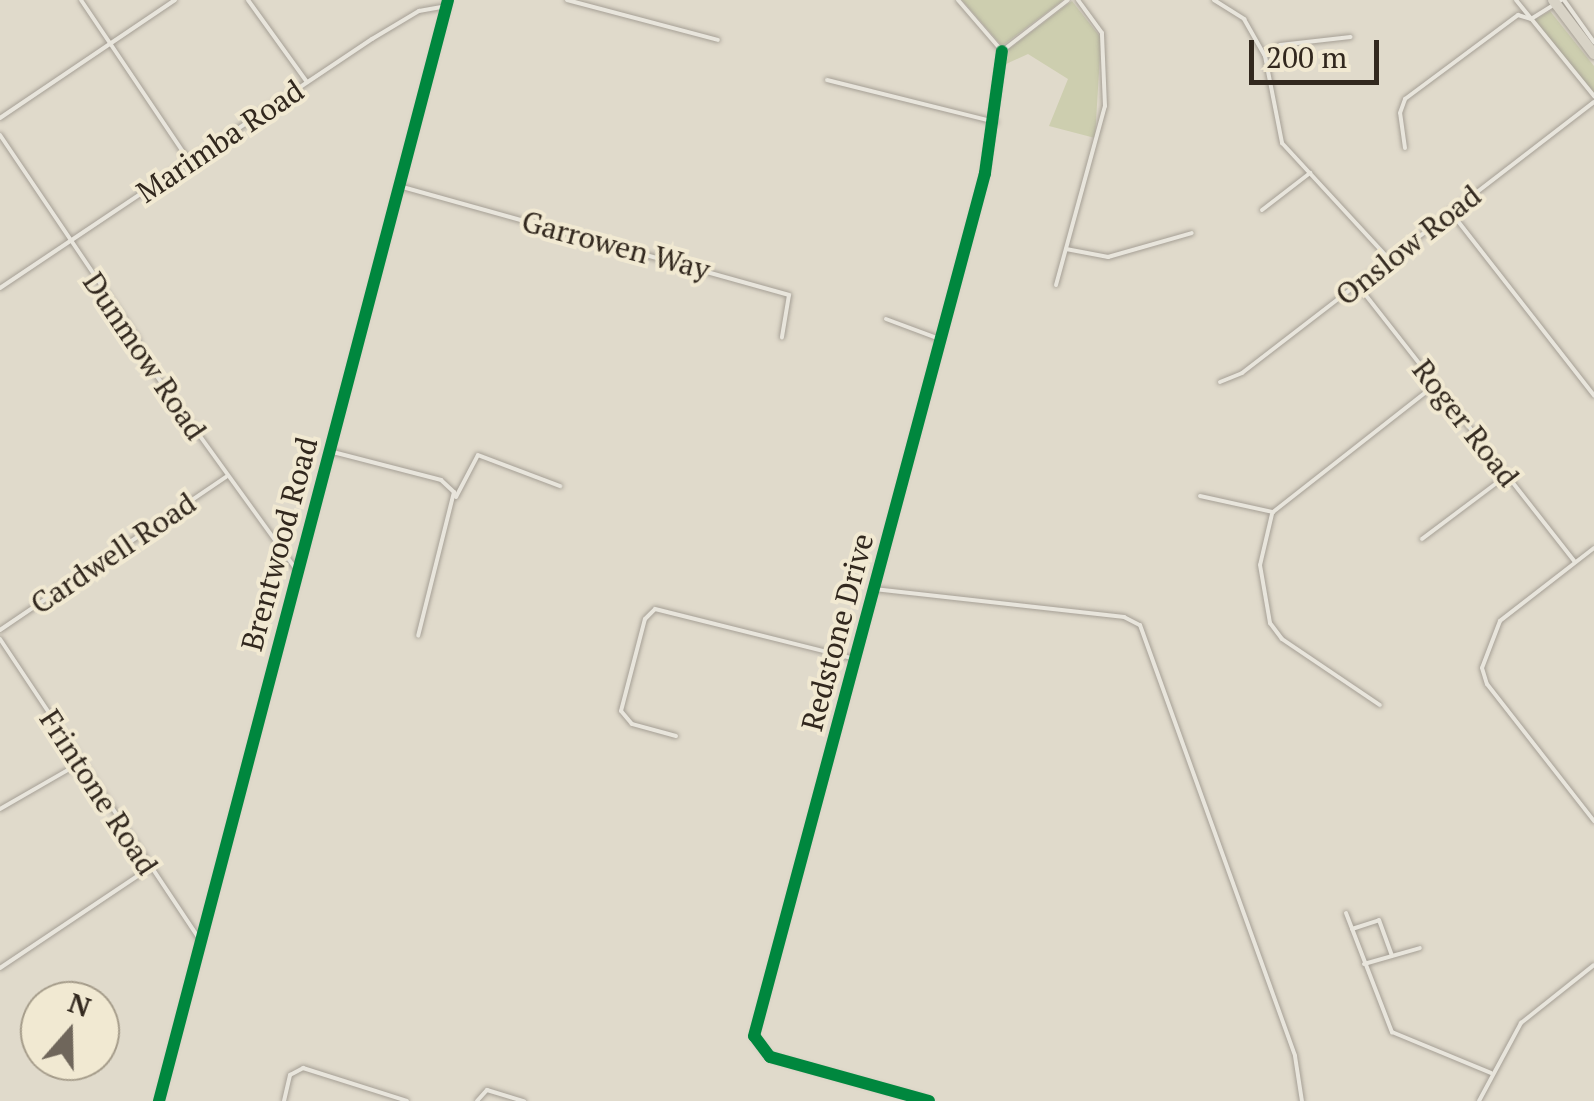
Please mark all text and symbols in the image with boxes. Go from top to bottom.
scale bar [1254,20,1384,82]
text: 200 m [1266,37,1347,77]
street label: Marimba Road [130,72,310,210]
street label: Onslow Road [1328,177,1488,313]
street label: Garrowen Way [518,203,714,287]
street label: Dunmow Road [76,265,214,447]
street label: Roger Road [1405,352,1527,494]
street label: Brentwood Road [233,433,325,655]
street label: Cardwell Road [24,485,202,621]
street label: Redstone Drive [793,529,881,735]
street label: Frintone Road [32,703,166,881]
north arrow [20,981,120,1081]
text: N [63,983,96,1025]

